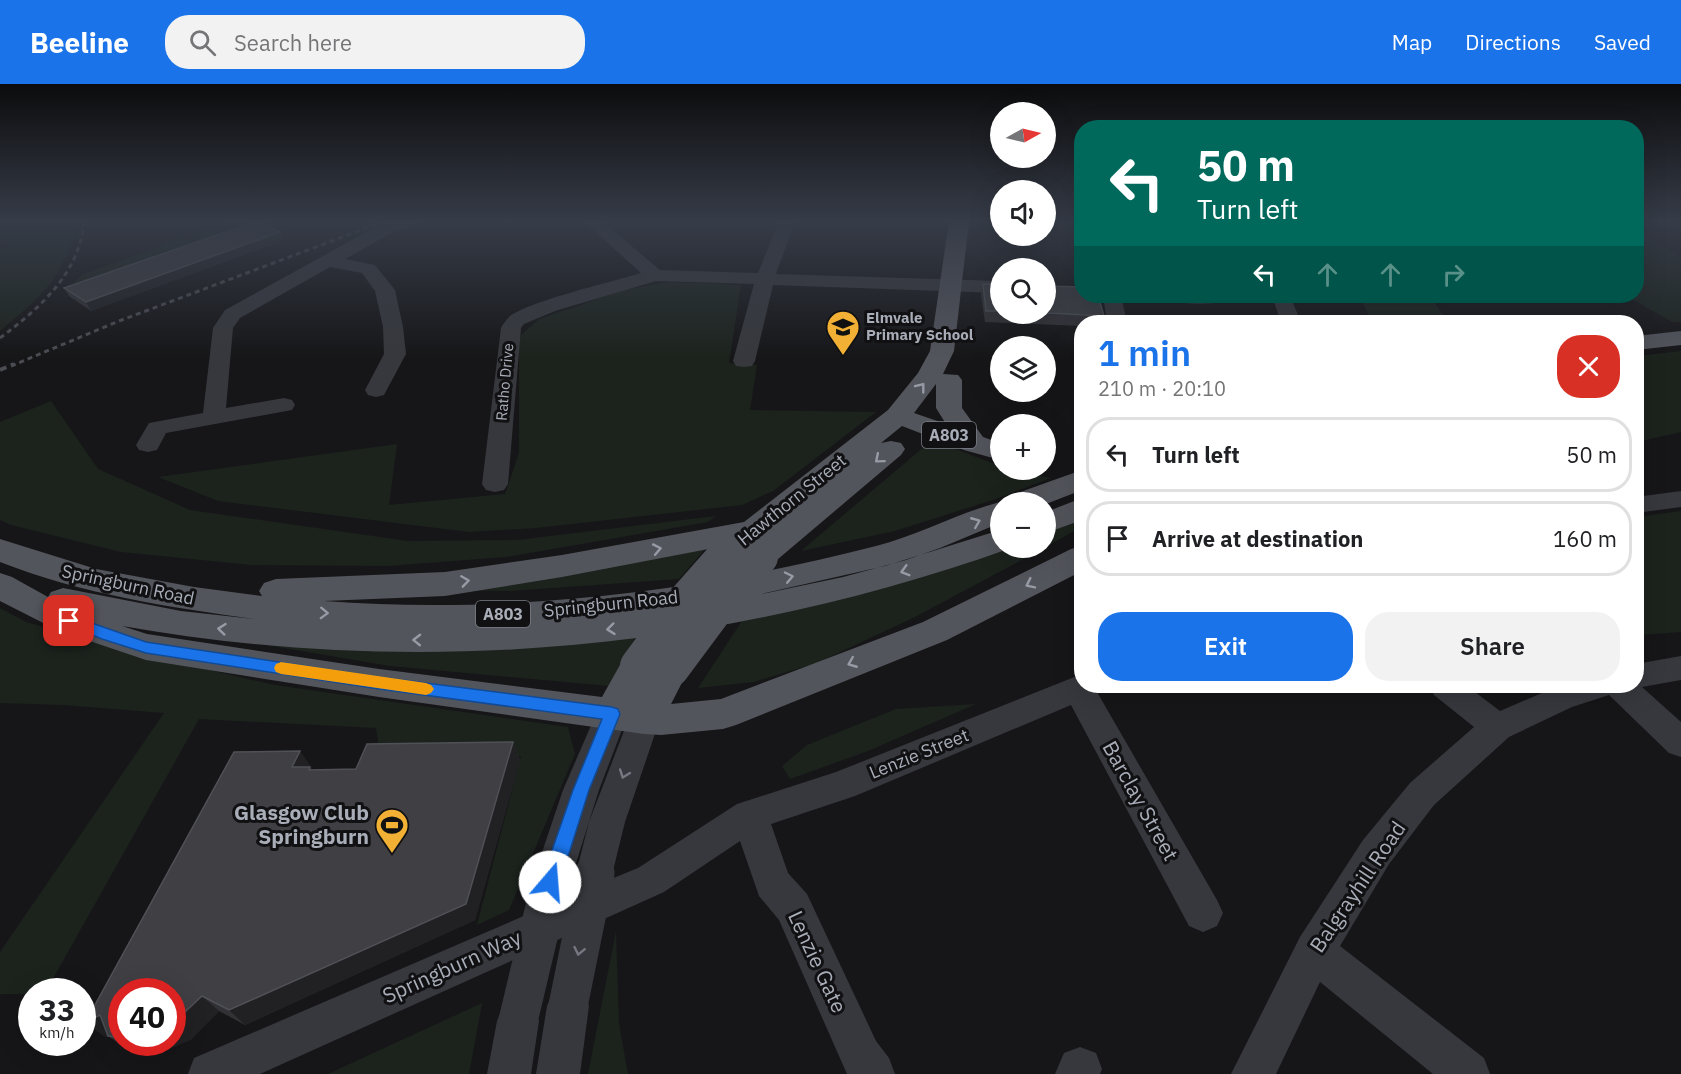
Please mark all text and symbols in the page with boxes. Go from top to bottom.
search box [165,15,585,69]
text: Beeline [30,24,129,61]
icon: search [186,26,219,59]
text: Search here [234,28,352,57]
text: Map [1392,28,1432,56]
text: Directions [1465,28,1561,56]
text: Saved [1594,28,1651,56]
north arrow [990,102,1056,168]
map controls [990,102,1056,558]
text: 50 m [1197,138,1295,193]
icon: left [1098,144,1176,222]
button: sound [990,180,1056,246]
text: Turn left [1197,191,1298,226]
button: search [990,258,1056,324]
icon: left [1248,258,1281,291]
icon: ahead [1311,258,1344,291]
icon: ahead [1374,258,1407,291]
icon: right [1437,258,1470,291]
place label: Elmvale Primary School [866,308,974,344]
school or university icon: Elmvale Primary School [825,309,861,356]
text: 1 min [1098,329,1191,376]
button: close [1557,335,1620,398]
button: layers [990,336,1056,402]
street label: Ratho Drive [492,342,517,422]
text: 210 m · 20:10 [1098,375,1226,402]
one-way arrow [913,383,924,394]
button: + [990,414,1056,480]
road number: A803 [922,422,976,448]
icon: left [1101,438,1134,471]
text: Turn left [1152,440,1240,469]
text: 50 m [1566,440,1617,469]
street label: Hawthorn Street [733,449,851,550]
one-way arrow [875,451,886,462]
button: − [990,492,1056,558]
one-way arrow [970,517,981,529]
icon: arrive [1101,522,1134,555]
text: Arrive at destination [1152,524,1363,553]
text: 160 m [1553,524,1617,553]
one-way arrow [652,543,662,556]
street label: Springburn Road [60,559,196,610]
one-way arrow [900,564,911,576]
one-way arrow [784,571,794,584]
one-way arrow [460,575,469,587]
one-way arrow [1025,577,1036,588]
street label: Springburn Road [543,585,679,622]
pin [43,595,94,646]
road number: A803 [476,601,530,627]
icon: arrive [52,604,85,637]
one-way arrow [320,606,329,619]
button: Exit [1098,612,1353,681]
button: Share [1365,612,1620,681]
one-way arrow [607,622,616,635]
one-way arrow [217,624,227,636]
one-way arrow [412,634,421,646]
one-way arrow [847,656,858,668]
street label: Lenzie Street [866,723,972,784]
street label: Barclay Street [1096,736,1185,865]
one-way arrow [619,768,632,778]
place label: Glasgow Club Springburn [234,798,369,850]
sports icon: Glasgow Club Springburn [374,807,410,854]
street label: Balgrayhill Road [1303,815,1411,958]
position arrow [518,850,582,914]
street label: Lenzie Gate [782,906,854,1017]
street label: Springburn Way [378,923,526,1009]
one-way arrow [573,946,586,956]
speed limit sign: 40 [108,978,186,1056]
text: 33 [39,990,75,1029]
text: km/h [39,1023,75,1042]

